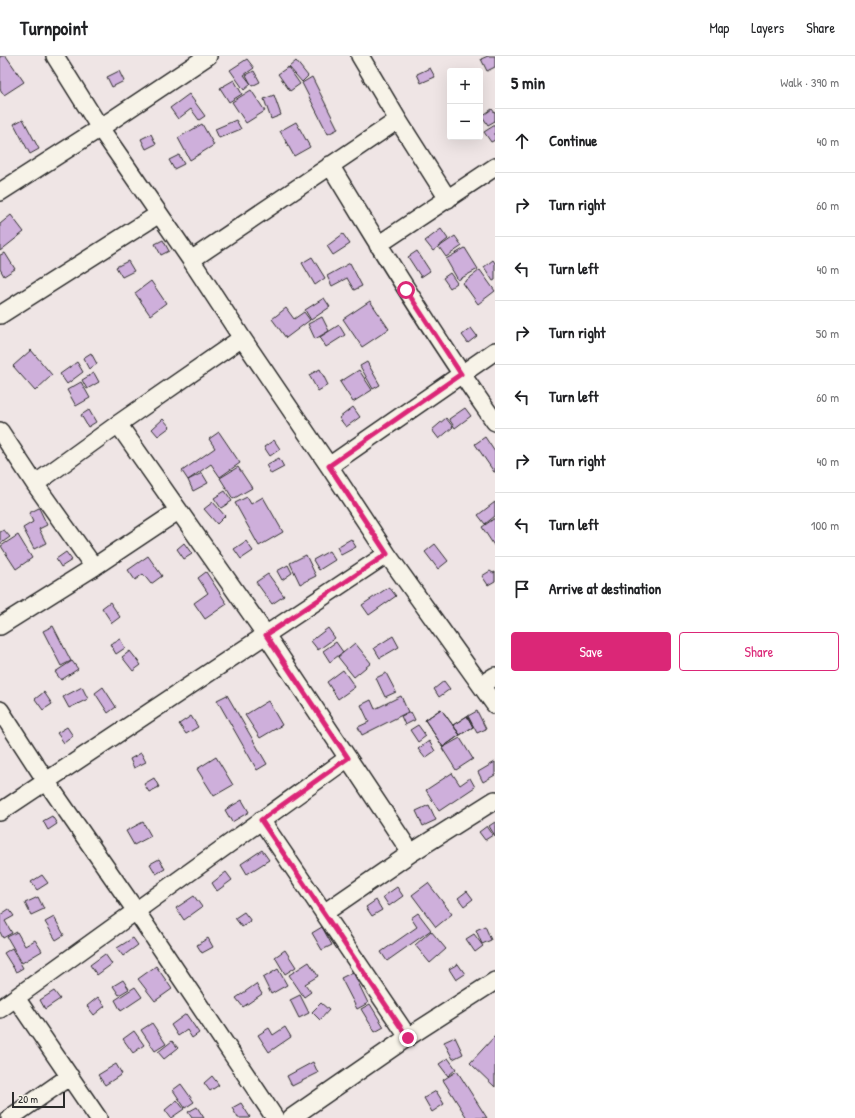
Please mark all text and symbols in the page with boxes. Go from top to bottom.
text: Turnpoint [20,15,88,41]
text: Map [709,18,729,37]
text: Layers [751,18,784,37]
text: Share [806,18,835,37]
map controls [447,68,483,140]
button: + [447,68,483,104]
text: 5 min [511,71,545,94]
text: Walk · 390 m [780,73,839,91]
button: − [447,104,483,140]
icon: ahead [511,130,533,152]
text: Continue [549,130,597,151]
text: 40 m [816,132,839,150]
icon: right [511,194,533,216]
text: Turn right [549,194,605,215]
text: 60 m [816,196,839,214]
icon: left [511,258,533,280]
text: Turn left [549,258,599,279]
text: 40 m [816,260,839,278]
route start [397,281,415,299]
icon: right [511,322,533,344]
text: Turn right [549,322,605,343]
text: 50 m [816,324,839,342]
icon: left [511,386,533,408]
text: Turn left [549,386,599,407]
text: 60 m [816,388,839,406]
icon: right [511,450,533,472]
text: Turn right [549,450,605,471]
text: 40 m [816,452,839,470]
icon: left [511,514,533,536]
text: Turn left [549,514,599,535]
text: 100 m [811,516,839,534]
icon: arrive [511,578,533,600]
text: Arrive at destination [549,578,661,599]
button: Save [511,632,671,671]
button: Share [679,632,839,671]
route end [399,1029,417,1047]
scale bar [12,1090,65,1109]
text: 20 m [18,1092,38,1106]

